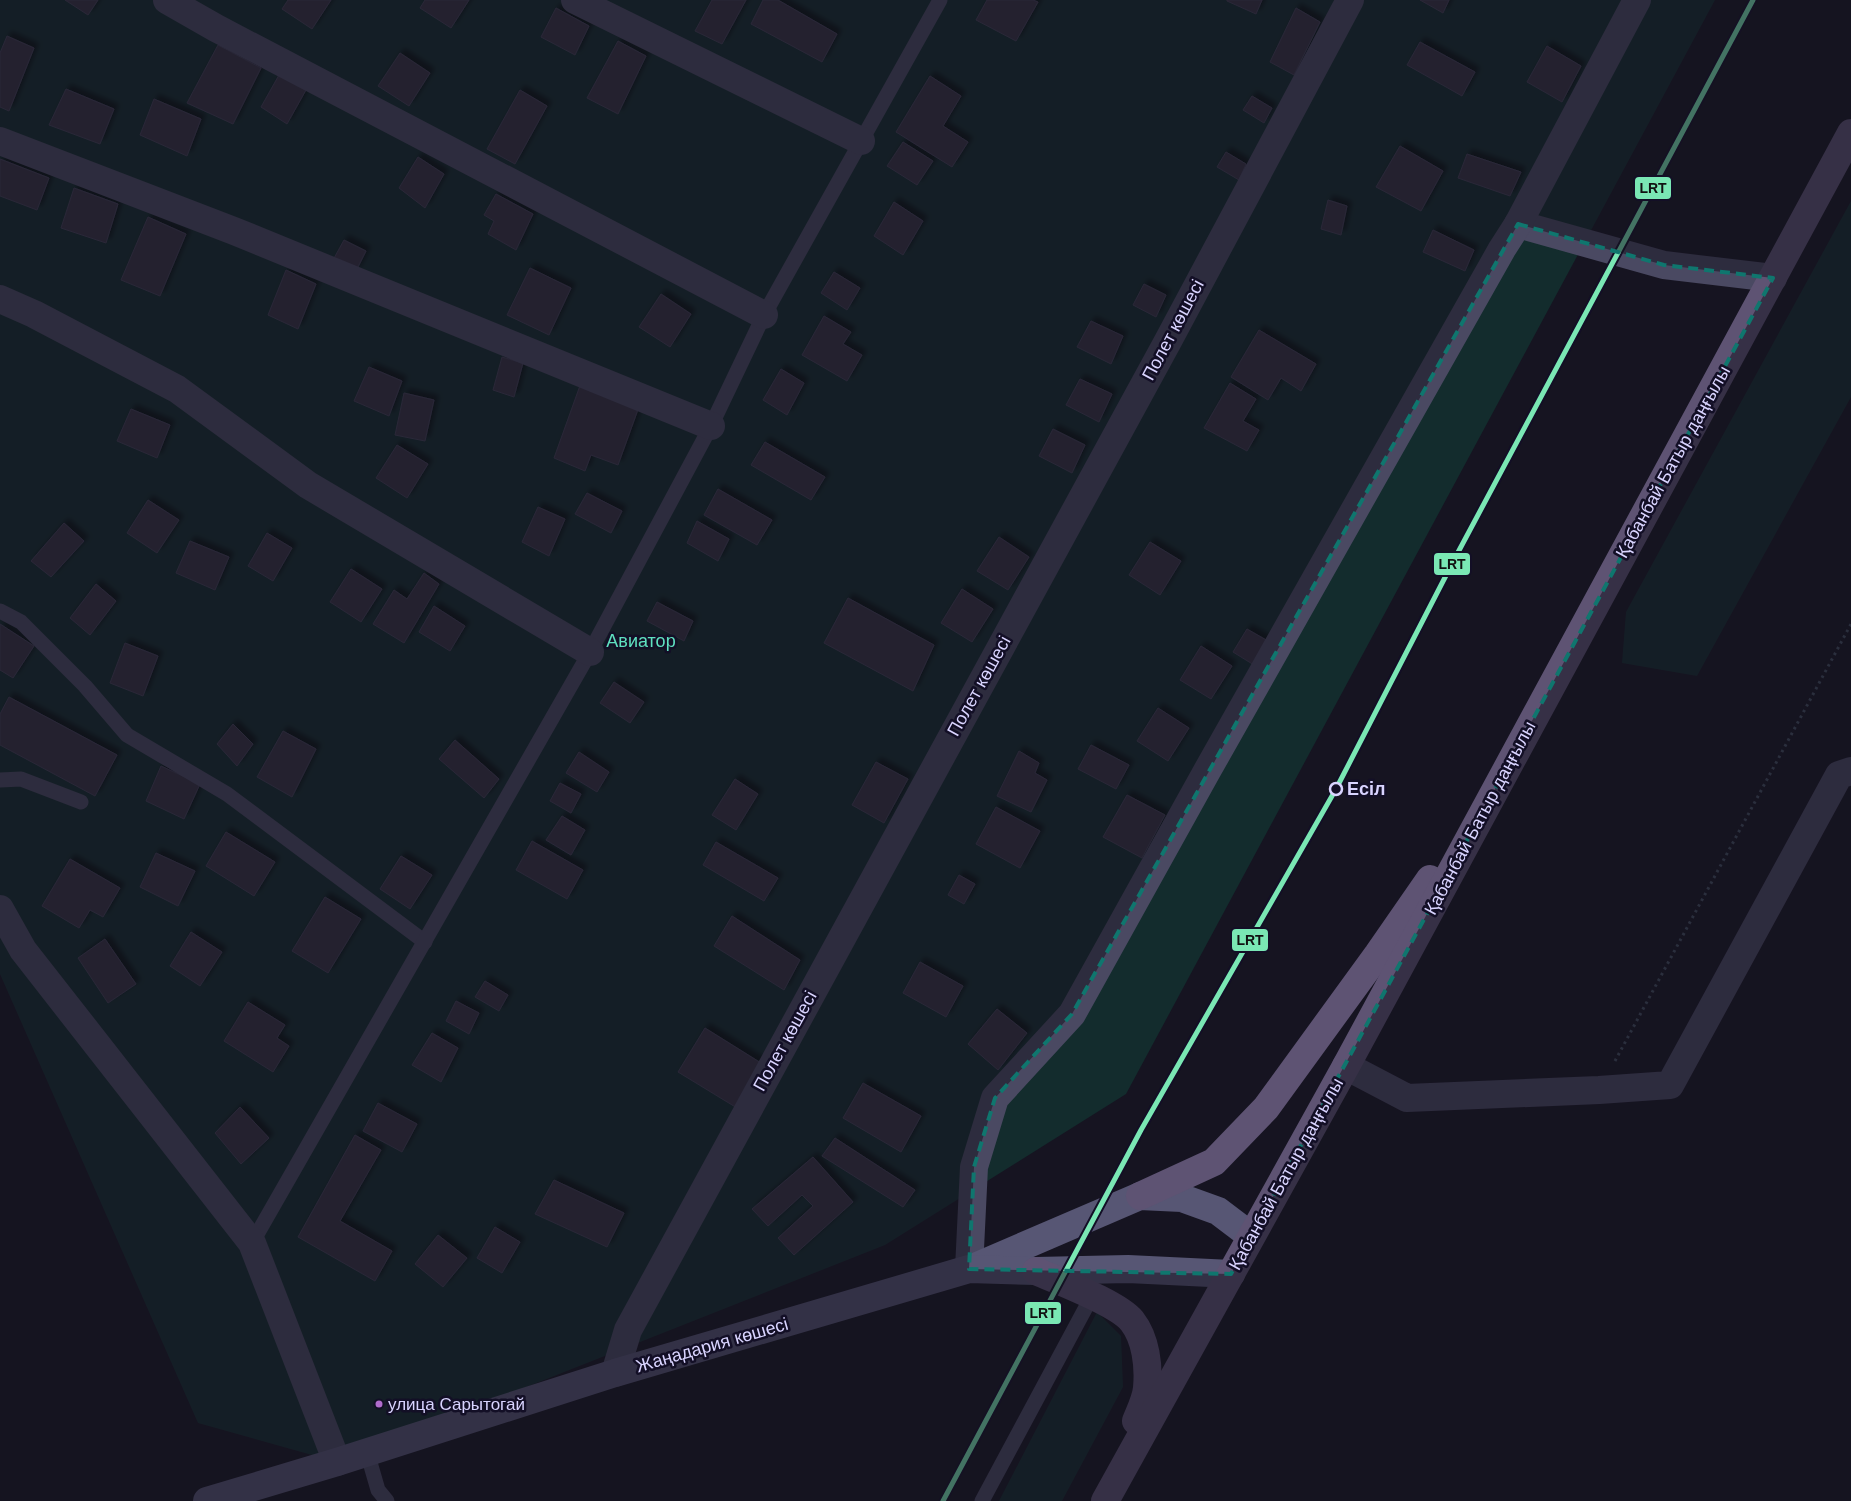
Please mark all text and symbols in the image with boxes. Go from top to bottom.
line badge: LRT [1634,176,1672,200]
text: LRT [1639,180,1667,196]
street label: Полет көшесі [1138,276,1208,384]
street label: Қабанбай Батыр даңғылы [1612,363,1734,561]
line badge: LRT [1433,552,1471,576]
text: LRT [1438,556,1466,572]
park label: Авиатор [606,631,676,651]
street label: Полет көшесі [943,633,1015,739]
street label: Қабанбай Батыр даңғылы [1420,718,1540,918]
place label: Есіл [1347,779,1385,799]
marker: Есіл [1329,782,1343,796]
line badge: LRT [1231,928,1269,952]
text: LRT [1236,932,1264,948]
street label: Полет көшесі [749,988,821,1094]
street label: Қабанбай Батыр даңғылы [1225,1075,1347,1273]
line badge: LRT [1024,1301,1062,1325]
text: LRT [1029,1305,1057,1321]
street label: Жаңадария көшесі [634,1314,790,1376]
place label: улица Сарытогай [388,1395,525,1414]
marker: улица Сарытогай [374,1399,384,1409]

